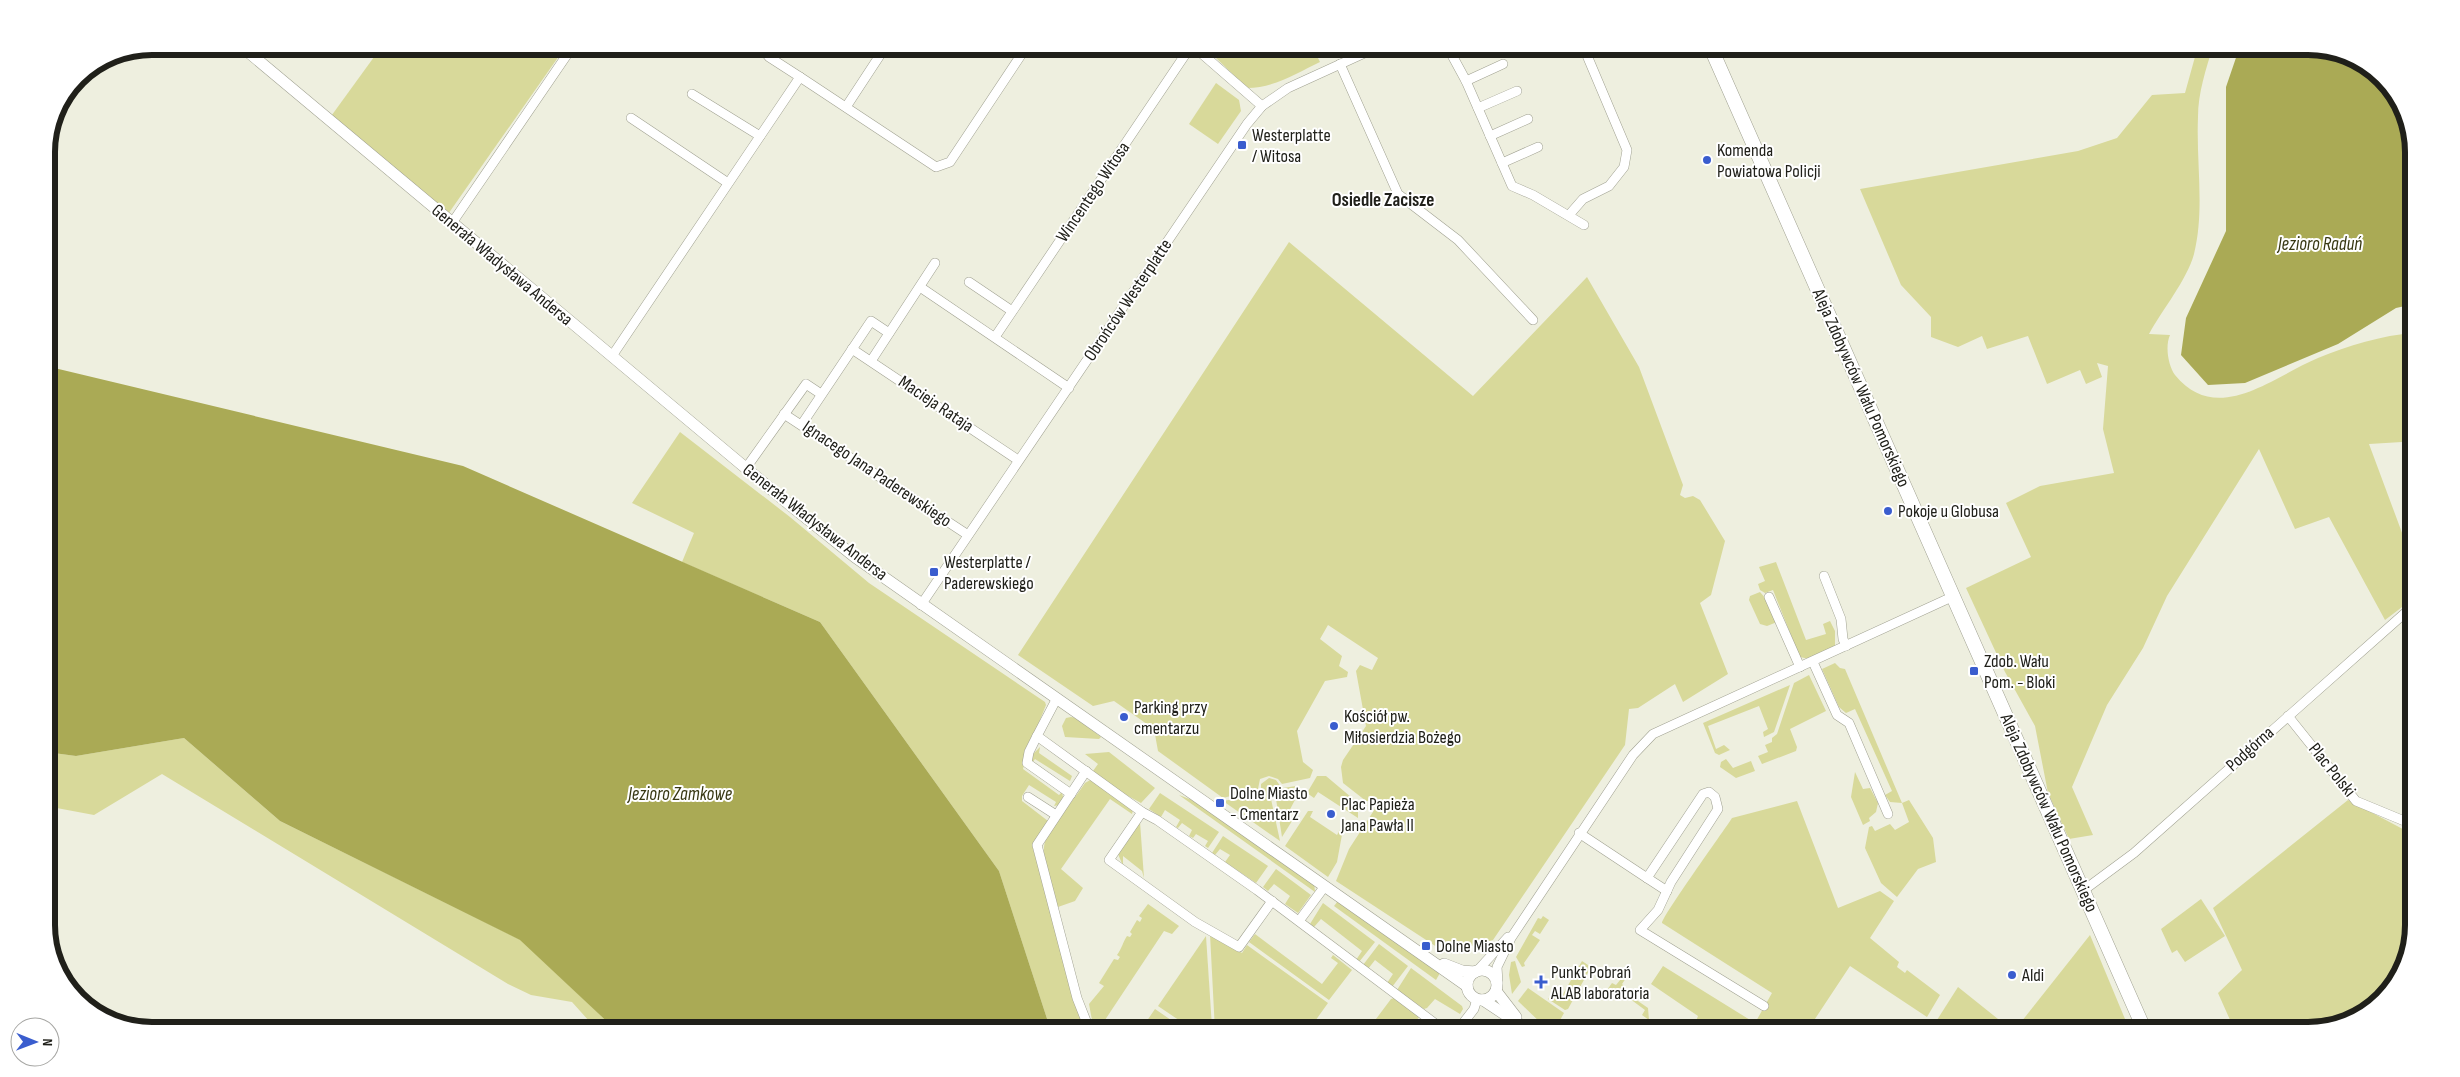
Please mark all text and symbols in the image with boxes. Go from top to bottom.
place label: Westerplatte / Witosa [1252,125,1331,167]
street label: Wincentego Witosa [1052,138,1134,246]
marker: Westerplatte / Witosa [1236,139,1248,151]
place label: Komenda Powiatowa Policji [1717,140,1821,182]
marker: Komenda Powiatowa Policji [1701,154,1713,166]
district label: Osiedle Zacisze [1332,189,1434,212]
street label: Generała Władysława Andersa [427,200,577,330]
water label: Jezioro Raduń [2277,233,2362,256]
street label: Obrońców Westerplatte [1079,235,1177,365]
street label: Aleja Zdobywców Wału Pomorskiego [1807,285,1914,490]
street label: Macieja Rataja [895,371,978,437]
street label: Ignacego Jana Paderewskiego [799,416,955,532]
street label: Generała Władysława Andersa [739,459,892,585]
place label: Pokoje u Globusa [1898,501,1999,522]
marker: Pokoje u Globusa [1882,505,1894,517]
place label: Westerplatte / Paderewskiego [944,552,1034,594]
marker: Westerplatte / Paderewskiego [928,566,940,578]
place label: Zdob. Wału Pom. - Bloki [1984,651,2055,693]
marker: Zdob. Wału Pom. - Bloki [1968,665,1980,677]
place label: Parking przy cmentarzu [1134,697,1208,739]
place label: Kościół pw. Miłosierdzia Bożego [1344,706,1461,748]
street label: Aleja Zdobywców Wału Pomorskiego [1995,710,2102,915]
marker: Parking przy cmentarzu [1118,711,1130,723]
marker: Kościół pw. Miłosierdzia Bożego [1328,720,1340,732]
street label: Podgórna [2222,722,2278,776]
street label: Plac Polski [2304,739,2360,801]
water label: Jezioro Zamkowe [627,783,733,806]
place label: Dolne Miasto - Cmentarz [1230,783,1308,825]
place label: Plac Papieża Jana Pawła II [1340,794,1415,836]
marker: Dolne Miasto - Cmentarz [1214,797,1226,809]
marker: Plac Papieża Jana Pawła II [1325,808,1337,820]
place label: Dolne Miasto [1436,936,1514,957]
marker: Dolne Miasto [1420,940,1432,952]
place label: Punkt Pobrań ALAB laboratoria [1550,962,1649,1004]
place label: Aldi [2021,965,2044,986]
marker: Aldi [2006,969,2018,981]
marker: Punkt Pobrań ALAB laboratoria [1535,976,1547,988]
north arrow [10,1017,60,1067]
text: N [39,1038,56,1046]

